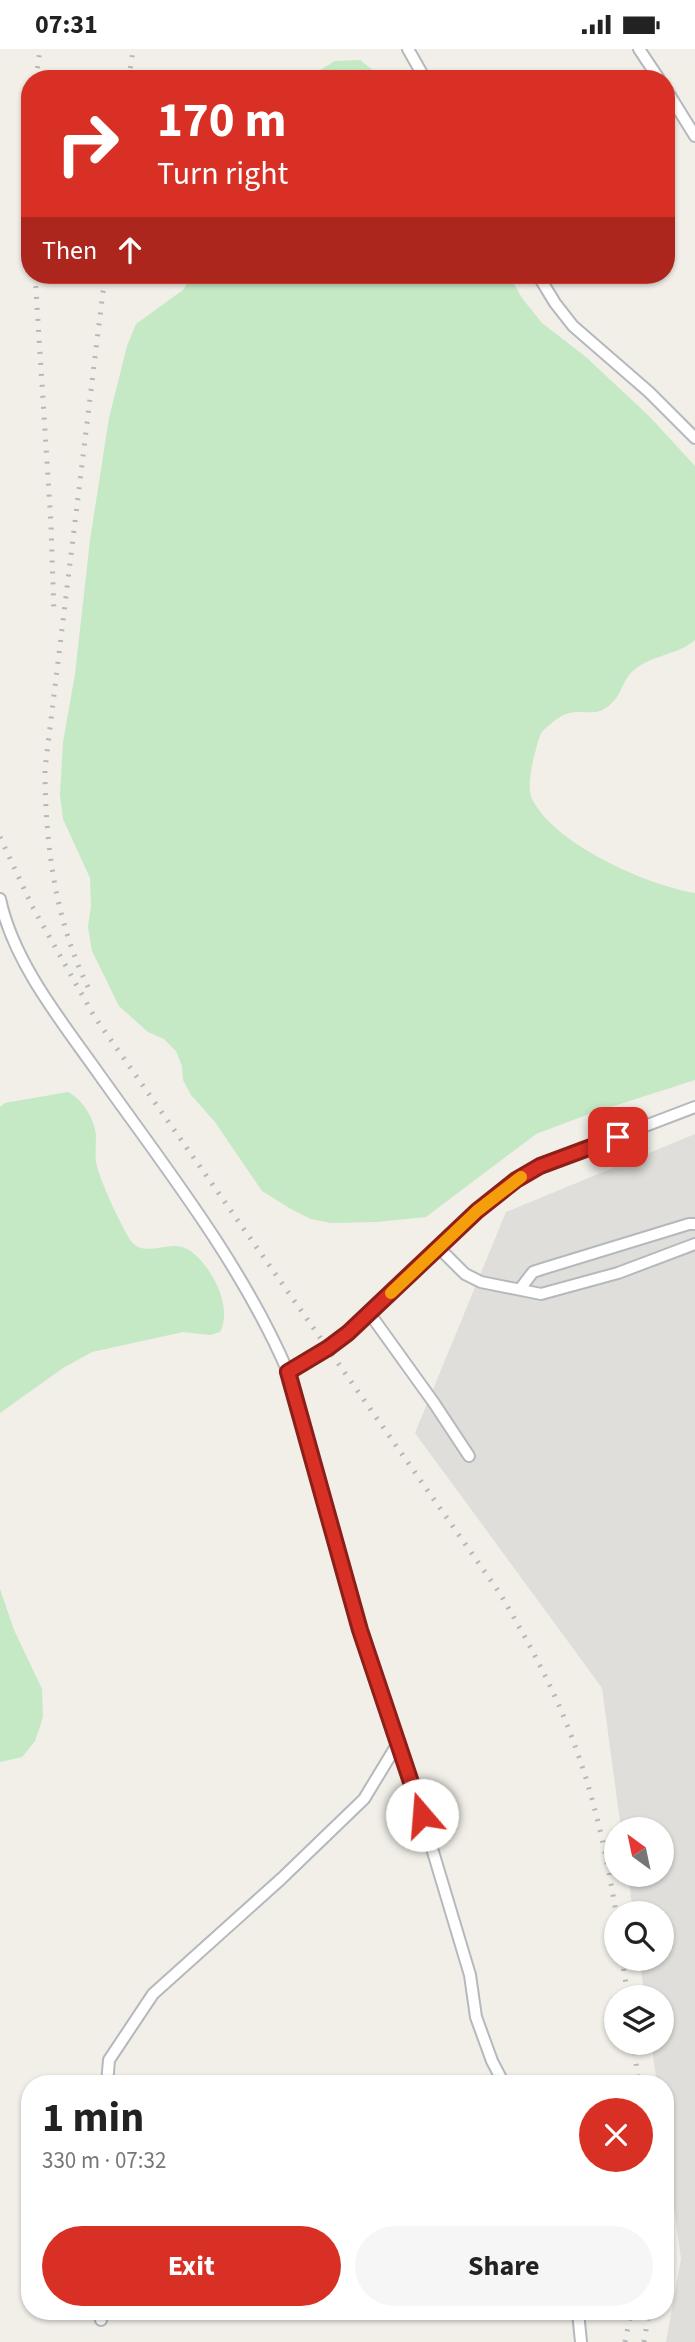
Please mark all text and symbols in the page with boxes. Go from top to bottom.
text: 07:31 [35,6,98,43]
text: 170 m [157,86,286,156]
icon: right [42,98,133,189]
text: Turn right [157,151,288,197]
icon: ahead [111,231,149,269]
text: Then [42,232,97,269]
pin [588,1107,648,1167]
icon: arrive [599,1118,637,1156]
position arrow [385,1778,459,1852]
north arrow [604,1817,674,1887]
map controls [604,1817,674,2055]
button: search [604,1901,674,1971]
button: layers [604,1985,674,2055]
text: 1 min [42,2088,144,2148]
button: close [579,2098,653,2172]
text: 330 m · 07:32 [42,2144,166,2177]
button: Exit [42,2226,341,2306]
button: Share [355,2226,653,2306]

